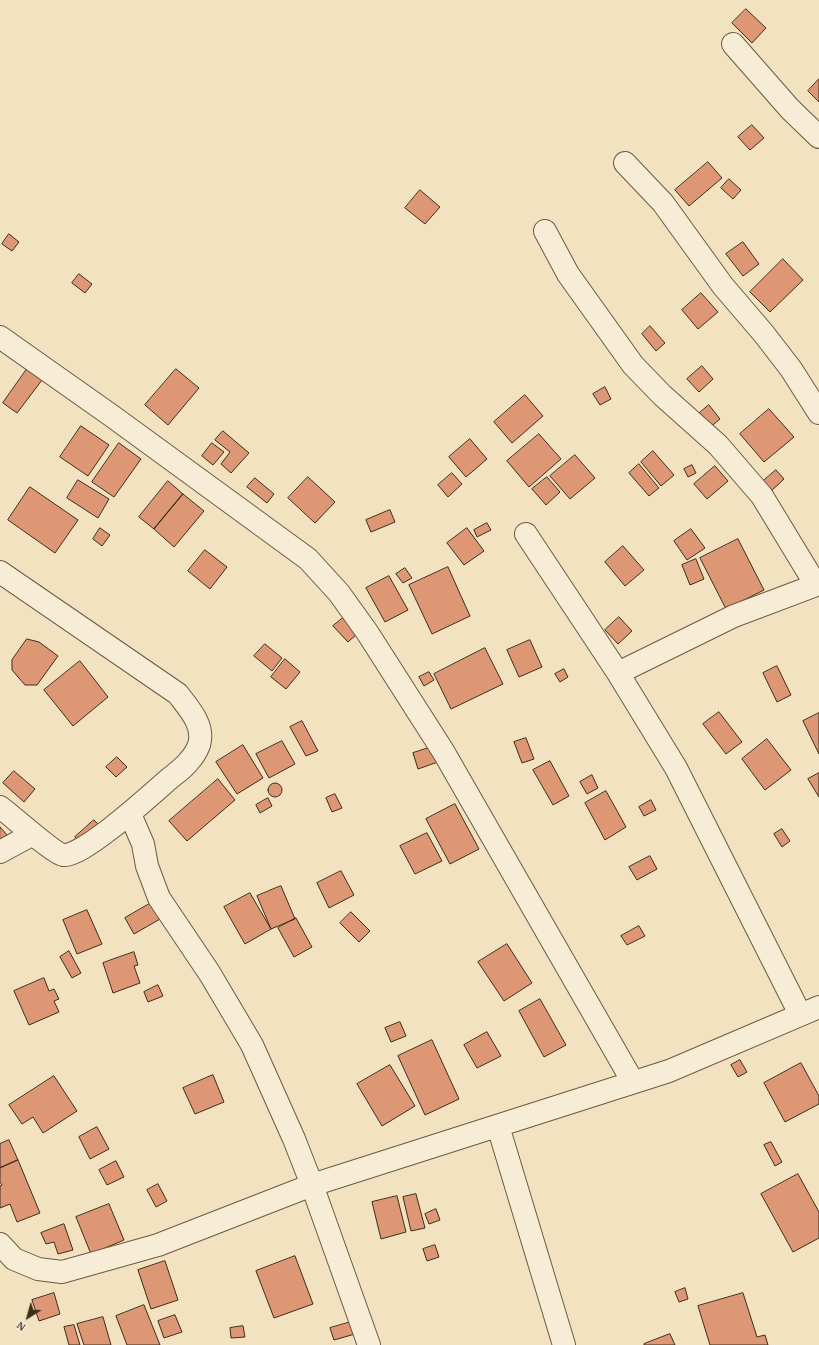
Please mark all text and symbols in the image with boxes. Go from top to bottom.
north arrow [8,1297,48,1337]
text: N [13,1318,29,1335]

